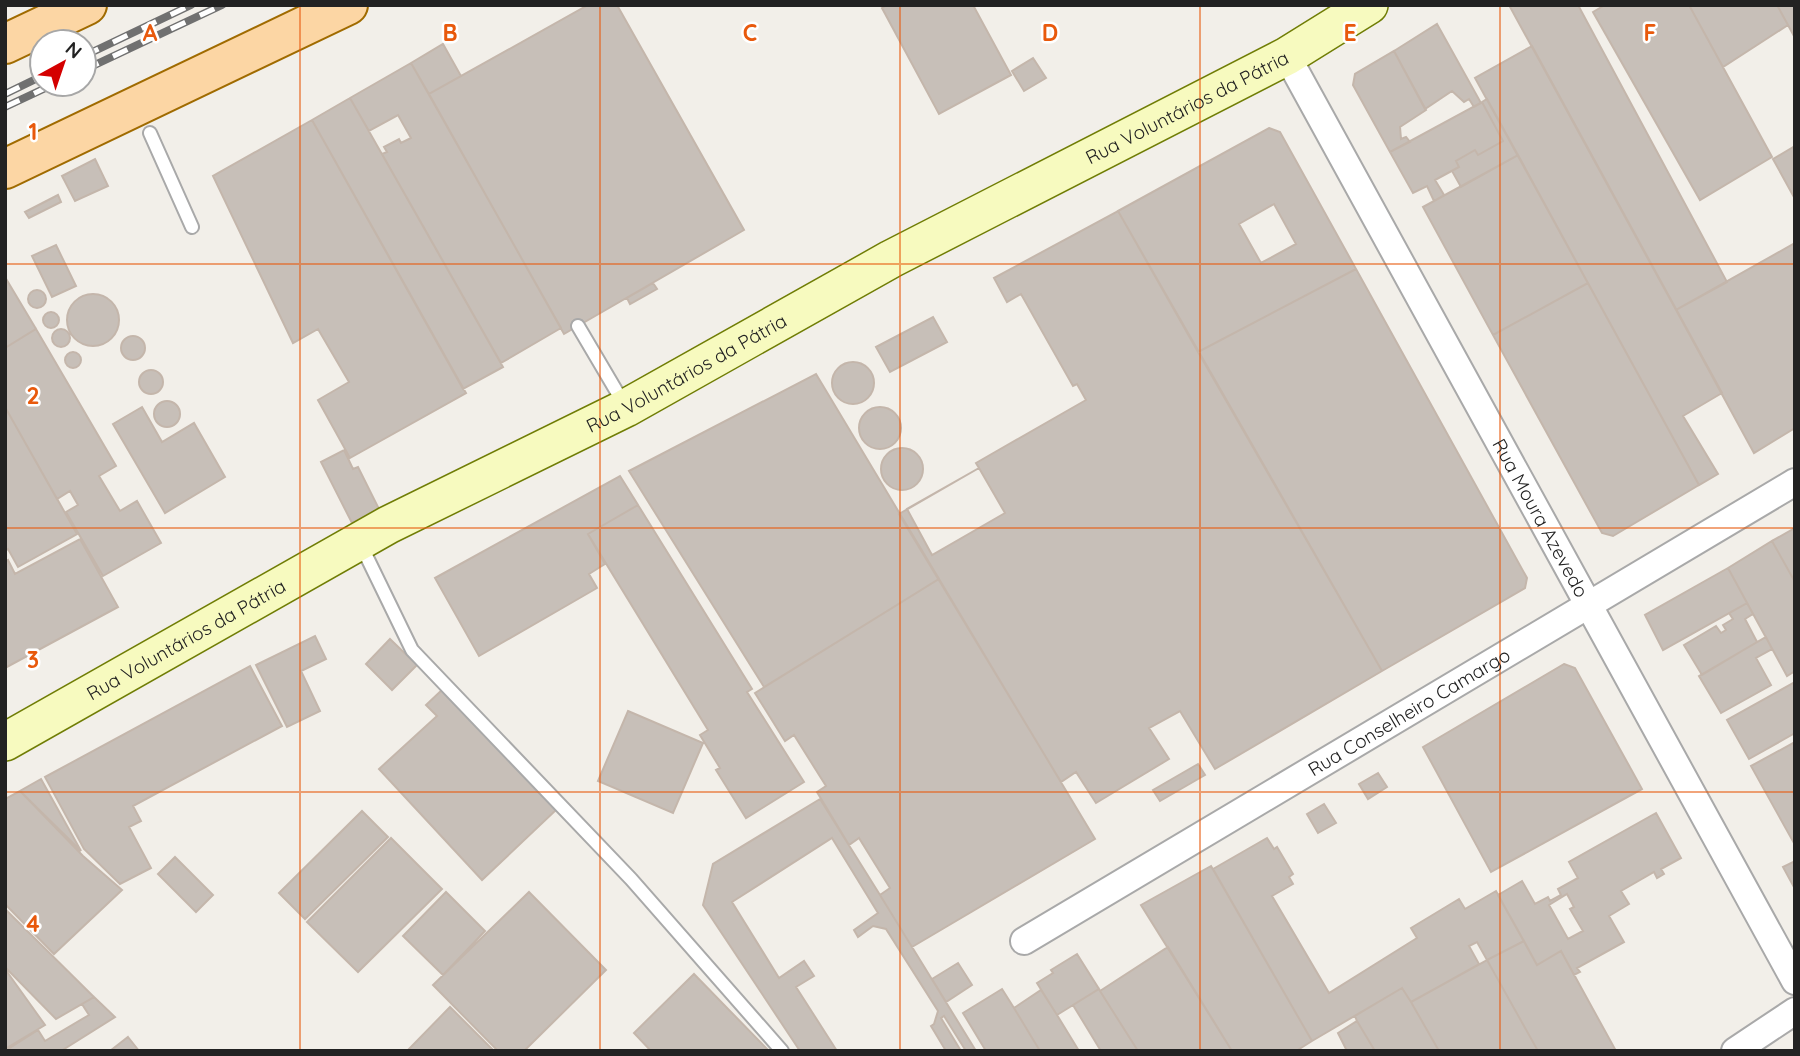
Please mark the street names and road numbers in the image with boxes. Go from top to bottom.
street label: Rua Voluntários da Pátria [1081,45,1293,169]
street label: Rua Voluntários da Pátria [582,308,791,438]
street label: Rua Moura Azevedo [1487,434,1594,601]
street label: Rua Voluntários da Pátria [82,574,290,705]
street label: Rua Conselheiro Camargo [1304,642,1514,781]

